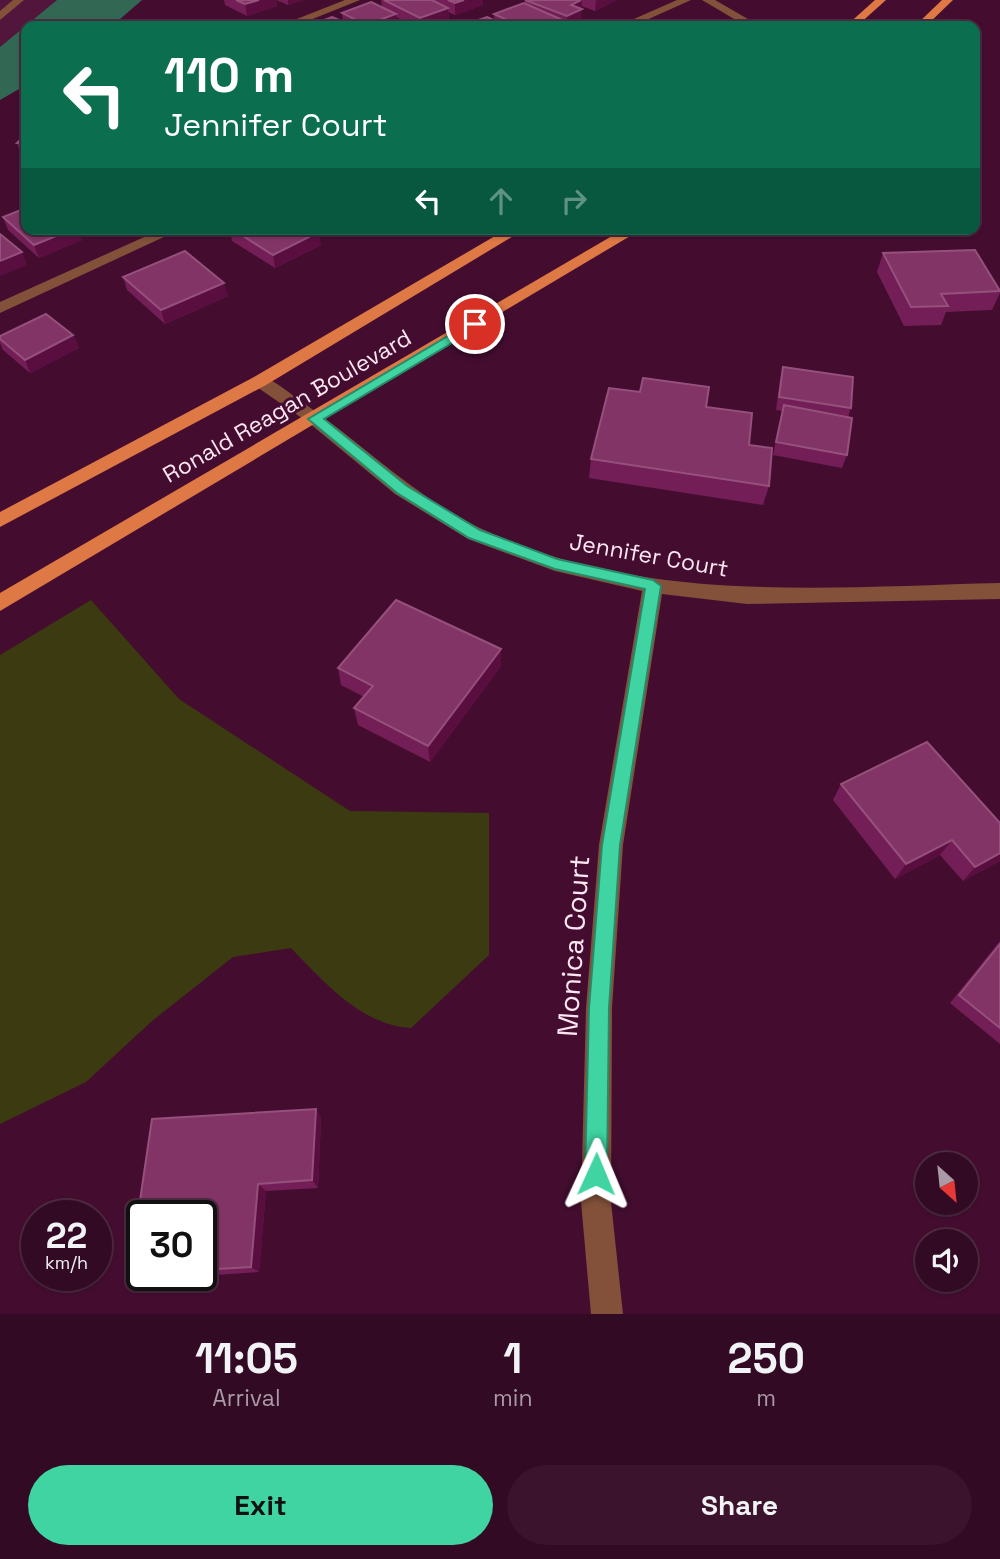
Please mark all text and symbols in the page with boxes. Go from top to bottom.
text: 110 m [164,44,294,106]
icon: left [49,49,140,140]
text: Jennifer Court [164,105,387,145]
icon: left [409,182,447,220]
icon: ahead [482,182,520,220]
icon: right [555,182,593,220]
pin [445,294,505,354]
icon: arrive [456,305,494,343]
street label: Ronald Reagan Boulevard [157,322,417,490]
street label: Jennifer Court [567,526,731,584]
street label: Monica Court [549,854,597,1038]
position arrow [559,1137,633,1211]
north arrow [915,1152,978,1214]
map controls [915,1152,978,1292]
speed limit sign: 30 [126,1200,217,1291]
text: 22 [46,1214,87,1258]
button: sound [915,1229,978,1292]
text: km/h [45,1251,88,1274]
text: 11:05 [195,1332,298,1385]
text: 1 [503,1332,522,1385]
text: 250 [728,1332,805,1385]
text: Arrival [212,1383,281,1413]
text: min [493,1383,533,1413]
text: m [756,1383,776,1413]
button: Exit [28,1465,493,1545]
button: Share [507,1465,972,1545]

